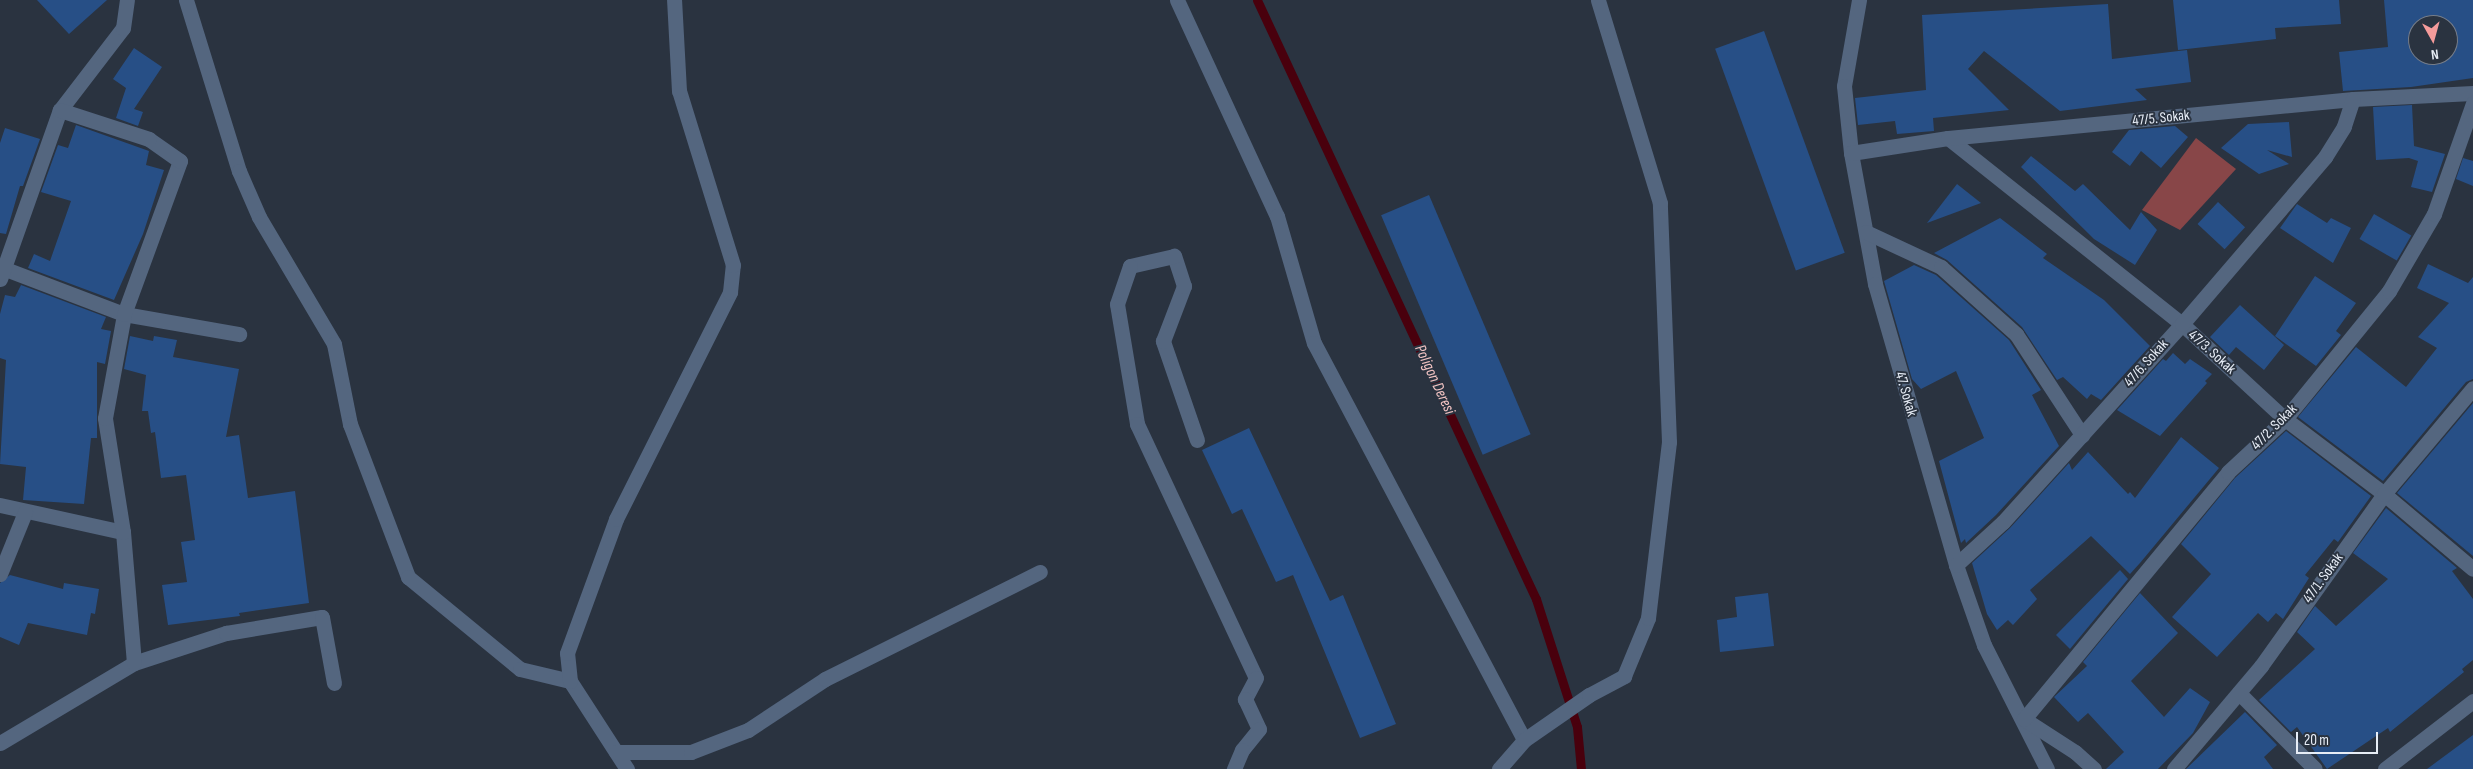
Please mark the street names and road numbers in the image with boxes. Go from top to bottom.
street label: 47/5. Sokak [2131,106,2191,130]
street label: 47/3. Sokak [2185,326,2239,378]
street label: 47/6. Sokak [2120,336,2172,390]
street label: 47. Sokak [1891,369,1921,419]
street label: 47/2. Sokak [2247,400,2301,454]
street label: 47/1. Sokak [2299,550,2347,606]

